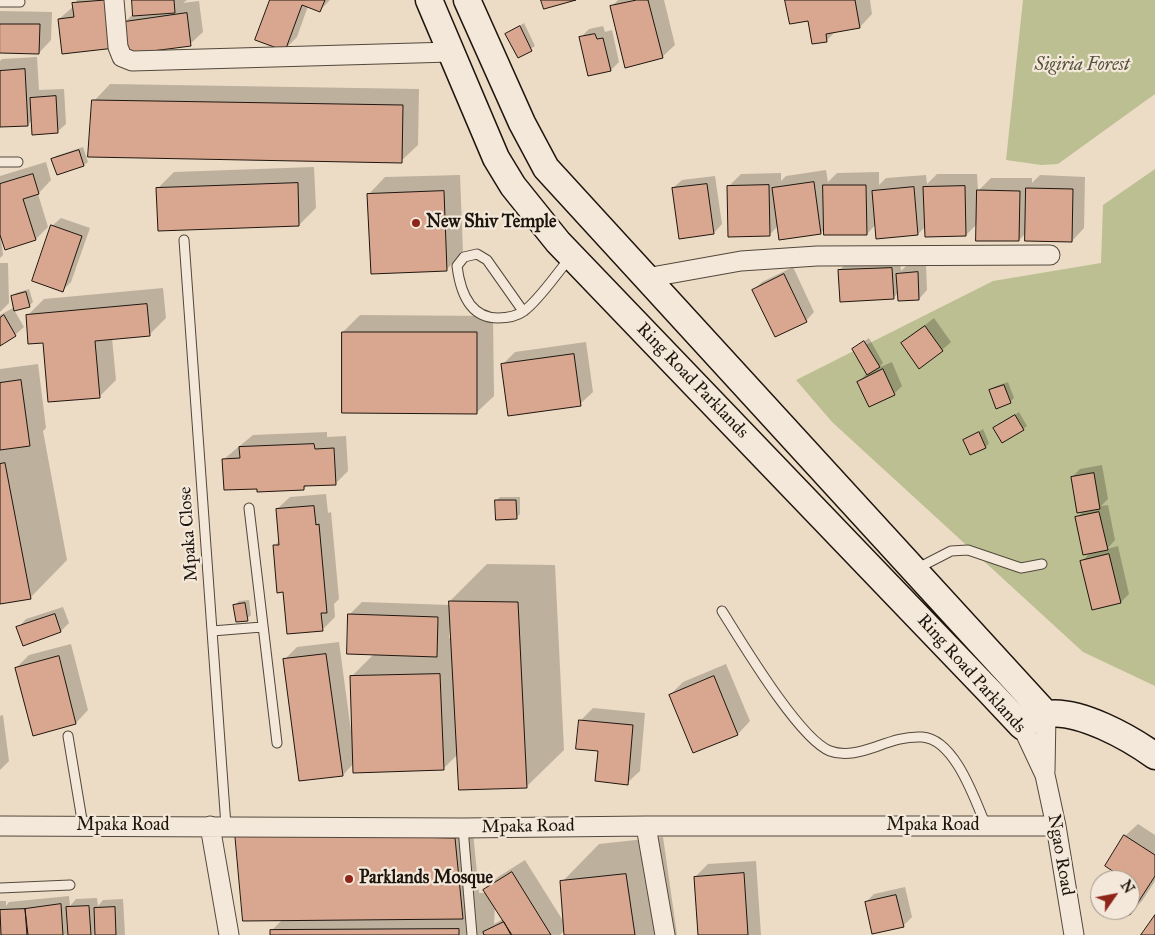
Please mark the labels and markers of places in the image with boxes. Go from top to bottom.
place label: New Shiv Temple [426,212,557,234]
marker: New Shiv Temple [410,217,422,229]
place label: Parklands Mosque [359,868,493,890]
marker: Parklands Mosque [343,873,355,885]

